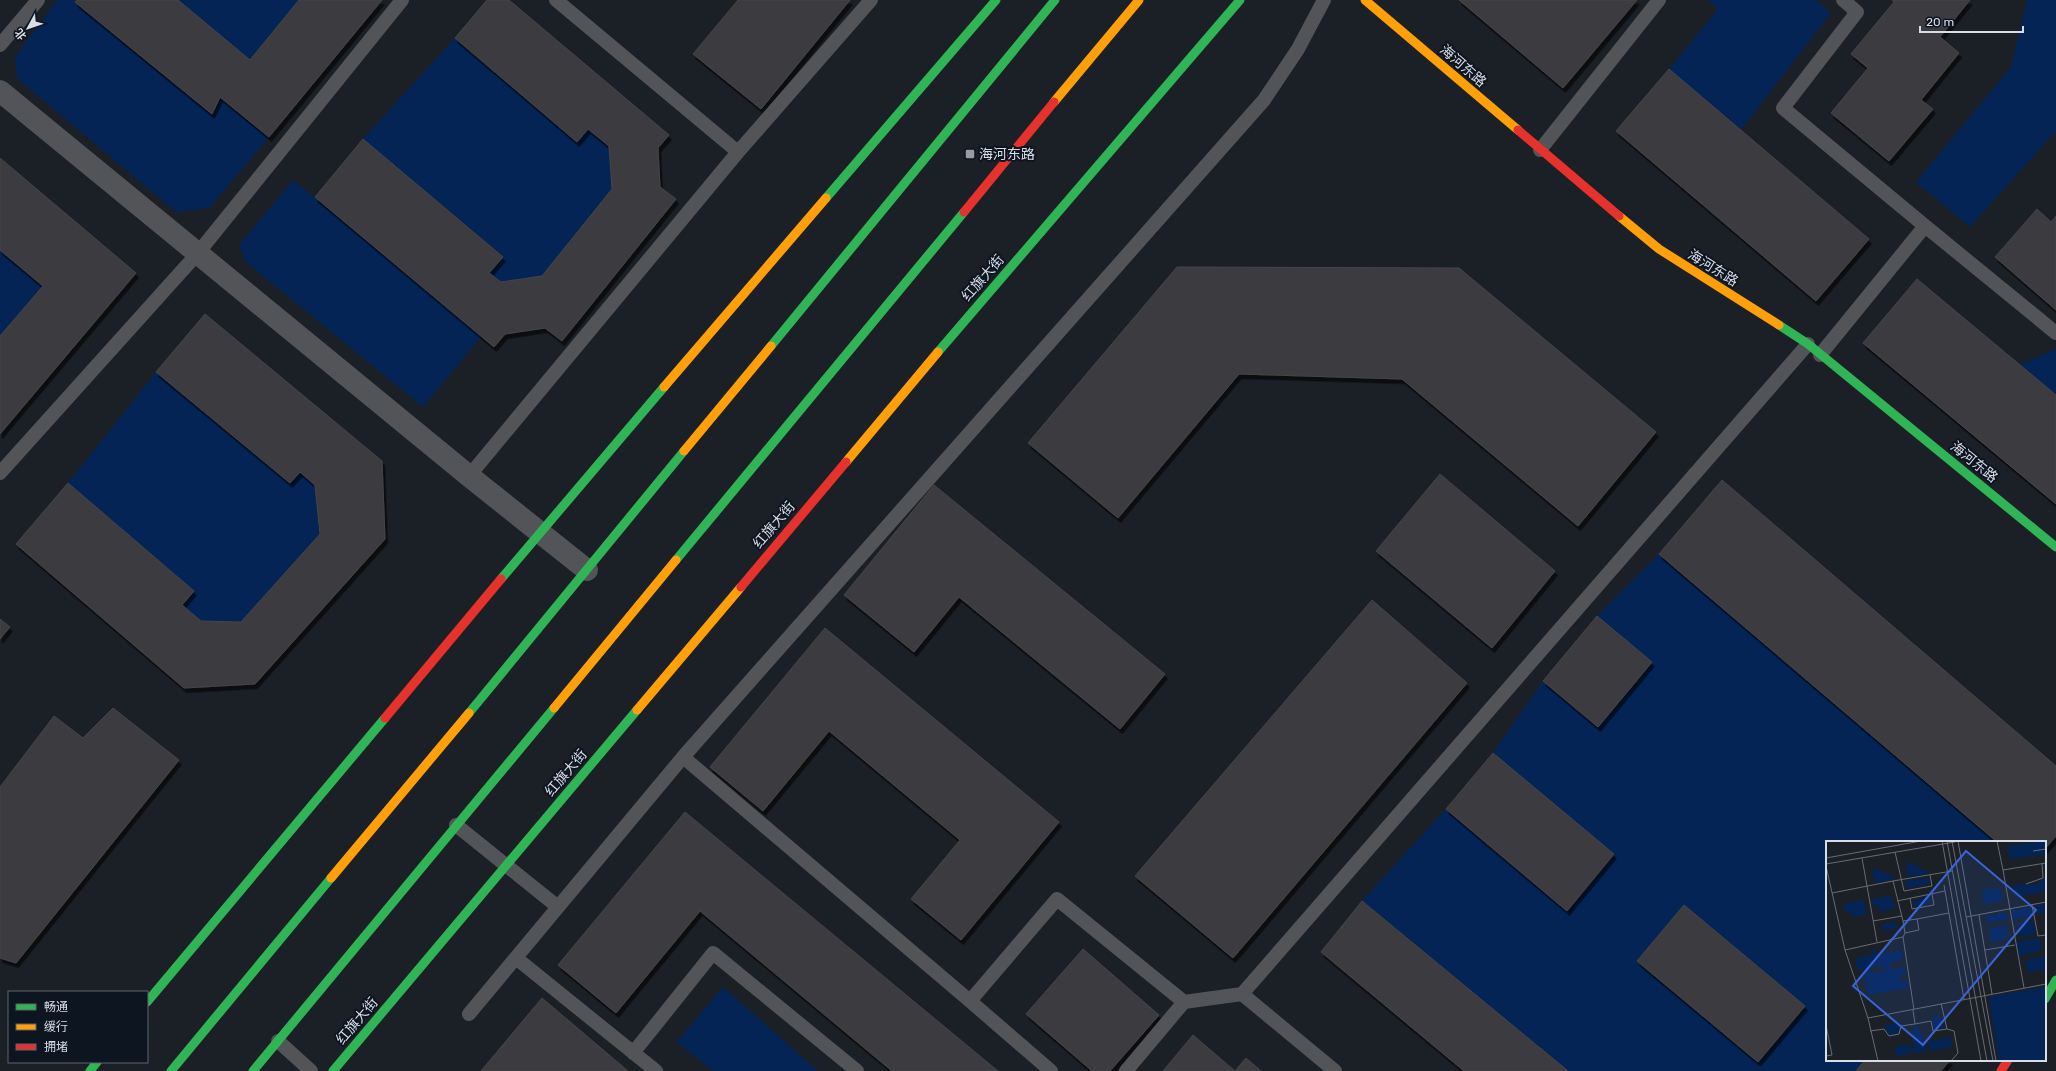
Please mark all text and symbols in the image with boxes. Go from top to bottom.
north arrow [8,8,48,48]
scale bar [1920,8,2023,34]
text: 20 m [1926,15,1954,29]
text: 北 [12,26,29,42]
street label: 海河东路 [1436,41,1490,91]
place label: 海河东路 [979,146,1035,163]
marker: 海河东路 [964,148,976,160]
street label: 海河东路 [1685,246,1741,290]
street label: 红旗大街 [958,251,1008,305]
street label: 海河东路 [1947,438,2001,486]
street label: 红旗大街 [749,498,799,552]
street label: 红旗大街 [541,746,591,800]
inset map [1826,841,2046,1061]
legend [8,991,148,1063]
street label: 红旗大街 [332,994,382,1048]
text: 畅通 [44,1000,68,1014]
text: 缓行 [44,1020,68,1034]
text: 拥堵 [44,1040,68,1054]

